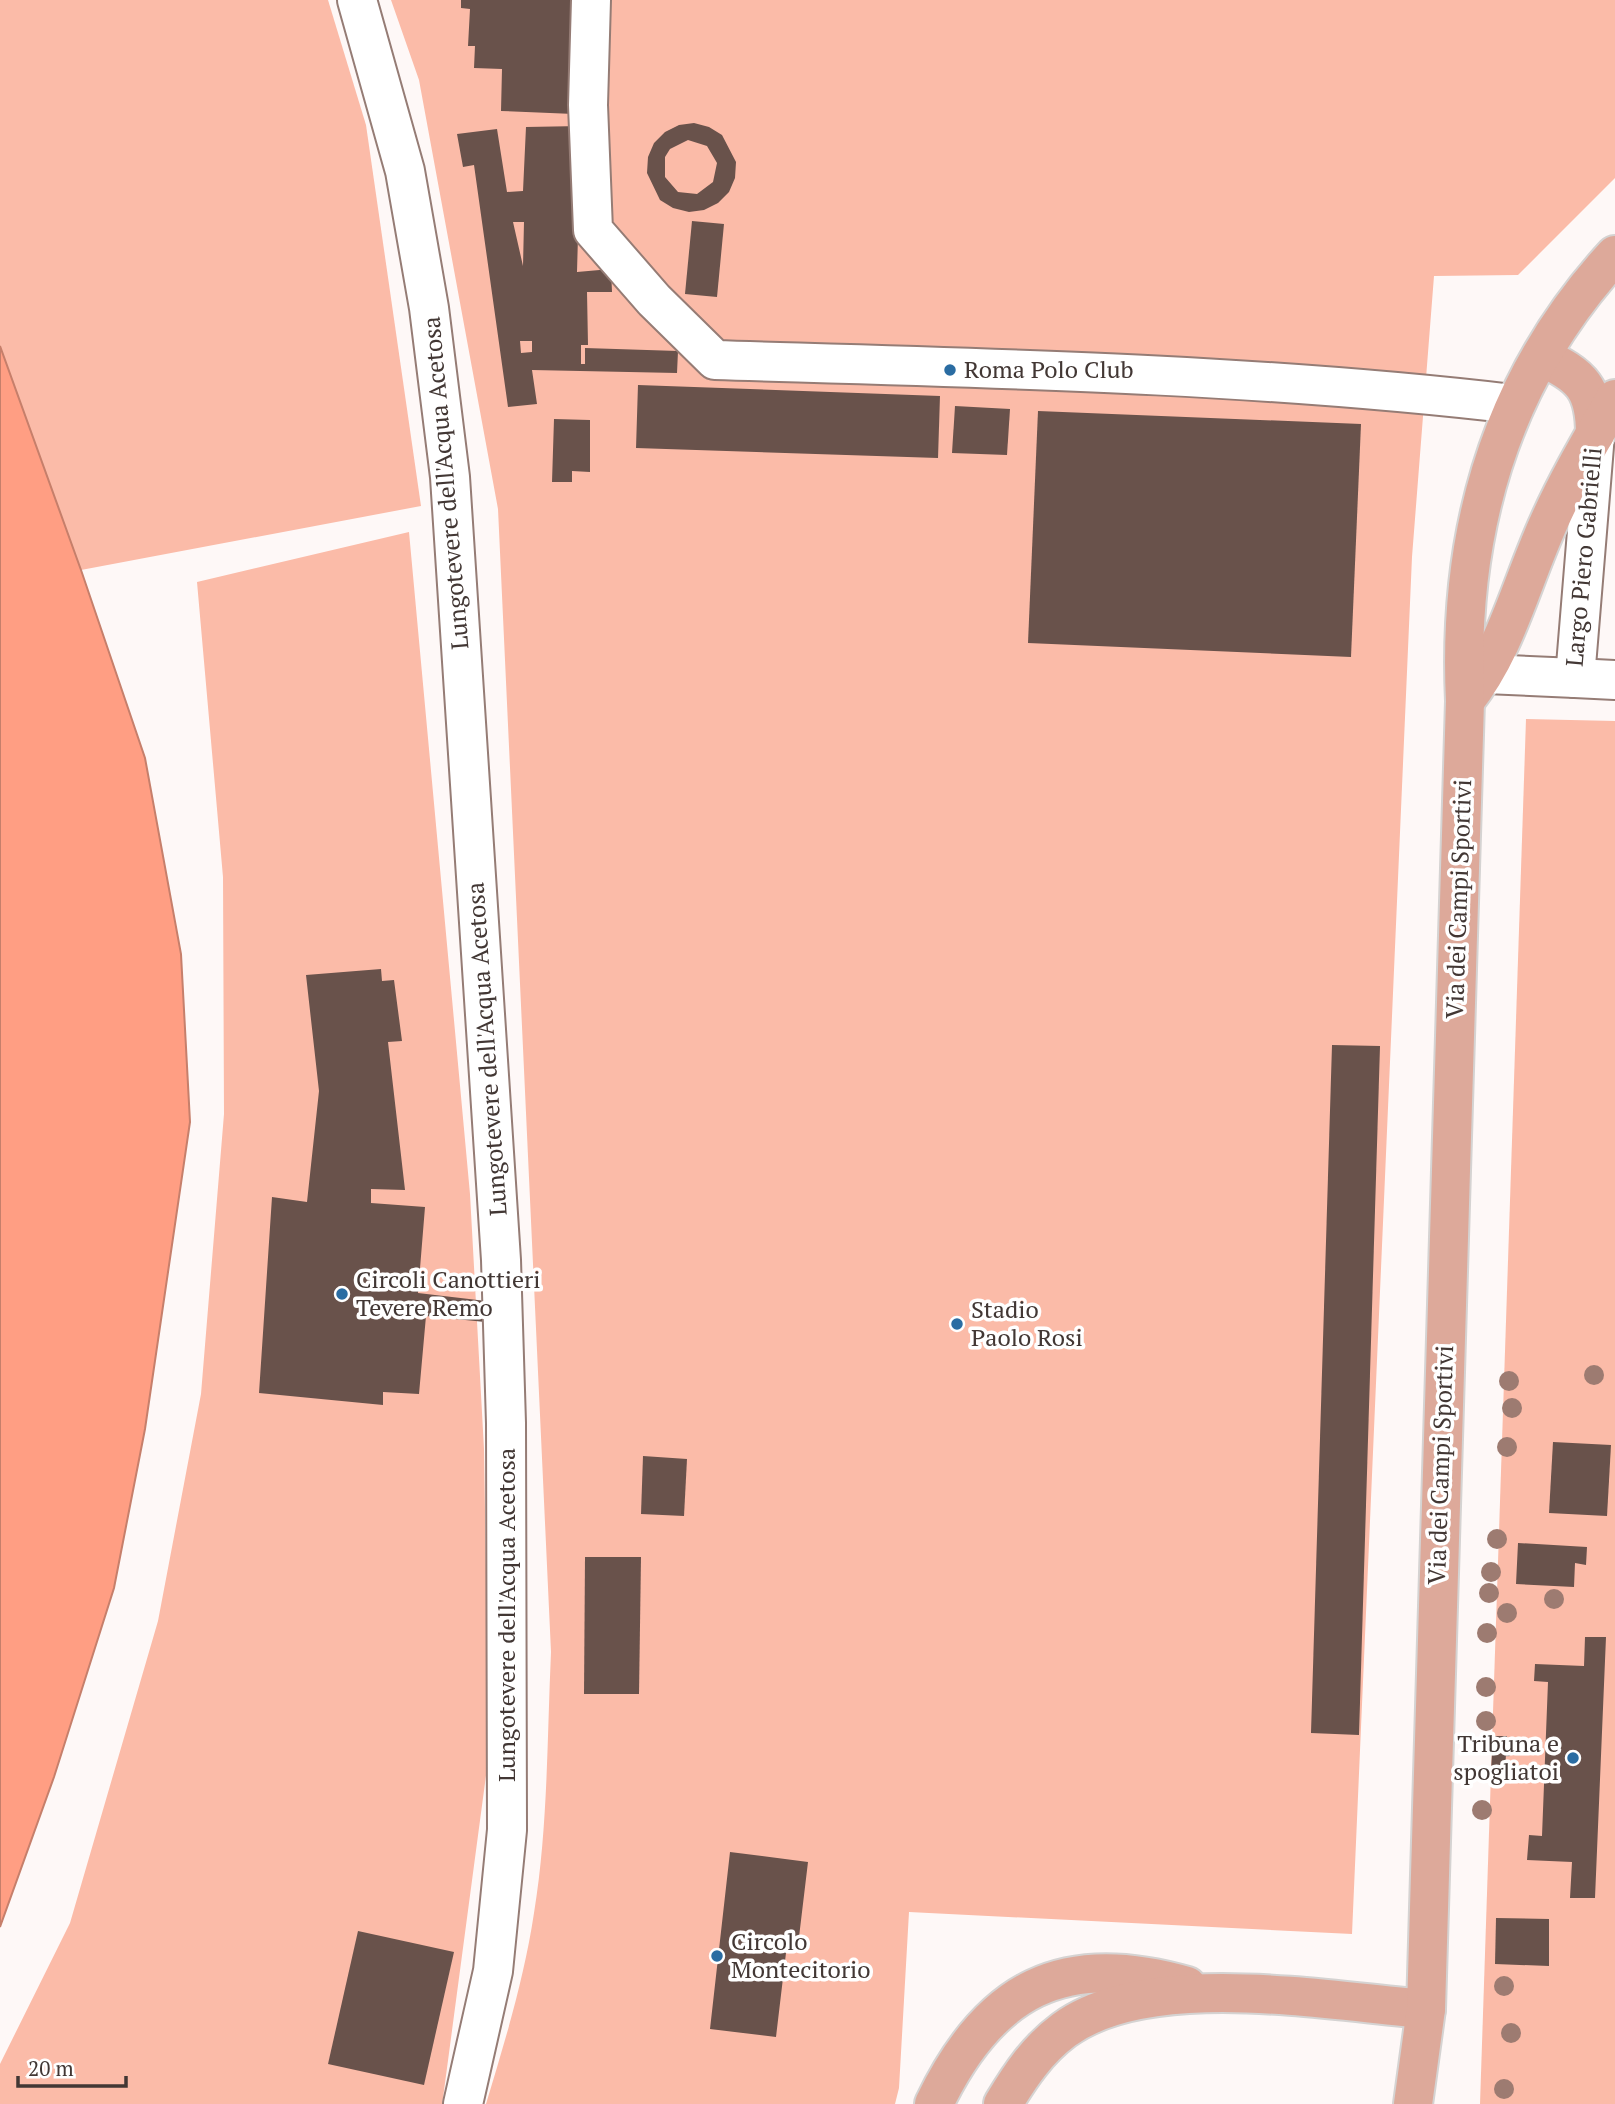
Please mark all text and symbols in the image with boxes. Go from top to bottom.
street label: Lungotevere dell'Acqua Acetosa [414,315,476,651]
place label: Roma Polo Club [964,353,1134,385]
marker: Roma Polo Club [942,362,958,378]
street label: Largo Piero Gabrielli [1557,446,1609,668]
street label: Via dei Campi Sportivi [1438,779,1478,1019]
street label: Lungotevere dell'Acqua Acetosa [458,881,514,1217]
place label: Circoli Canottieri Tevere Remo [356,1263,541,1323]
marker: Circoli Canottieri Tevere Remo [334,1286,350,1302]
place label: Stadio Paolo Rosi [971,1293,1083,1353]
marker: Stadio Paolo Rosi [949,1316,965,1332]
street label: Via dei Campi Sportivi [1420,1345,1460,1585]
street label: Lungotevere dell'Acqua Acetosa [490,1448,522,1782]
place label: Tribuna e spogliatoi [1453,1727,1559,1787]
marker: Tribuna e spogliatoi [1565,1750,1581,1766]
place label: Circolo Montecitorio [731,1925,871,1985]
marker: Circolo Montecitorio [709,1948,725,1964]
scale bar [18,2044,126,2088]
text: 20 m [28,2054,74,2082]

